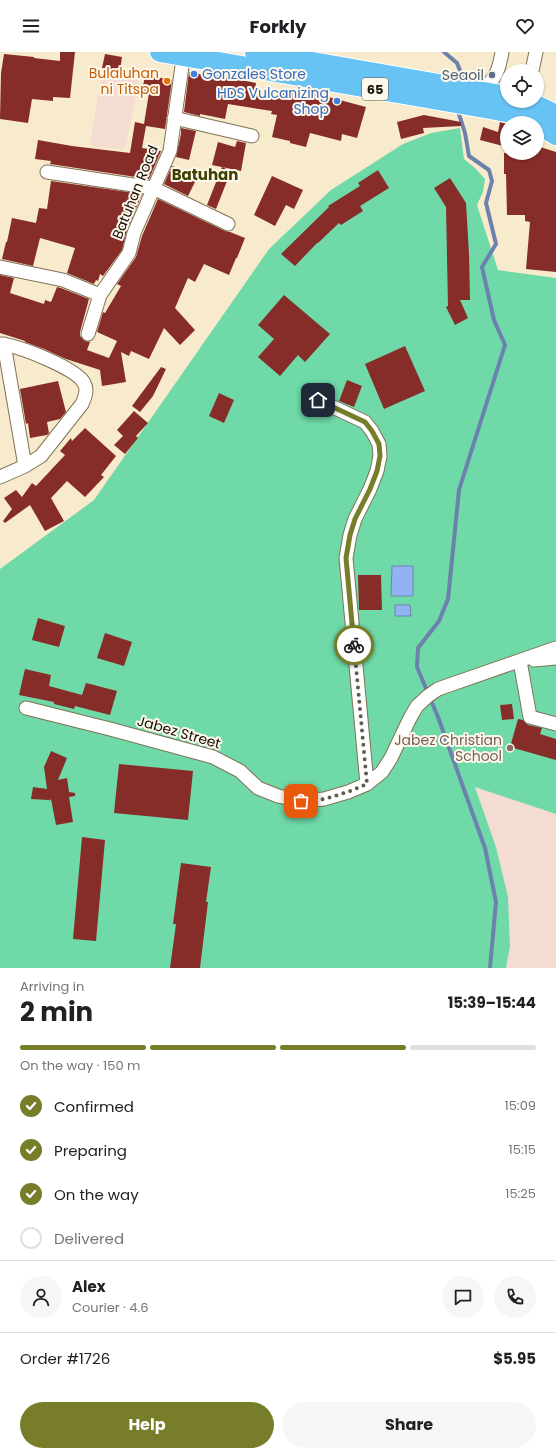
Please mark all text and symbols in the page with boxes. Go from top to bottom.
text: Forkly [250,14,306,39]
icon: menu [20,15,42,37]
icon: heart [514,15,536,37]
place label: Bulaluhan ni Titspa [89,63,159,99]
place label: Gonzales Store [202,64,306,84]
map controls [500,64,544,160]
button: locate [500,64,544,108]
place label: Seaoil [442,65,484,85]
marker: Gonzales Store [189,69,199,79]
marker: Seaoil [487,70,497,80]
marker: Bulaluhan ni Titspa [162,76,172,86]
road number: 65 [362,78,388,100]
place label: HDS Vulcanizing Shop [217,83,329,119]
marker: HDS Vulcanizing Shop [332,96,342,106]
button: layers [500,116,544,160]
street label: Batuhan Road [107,142,163,242]
district label: Batuhan [172,164,238,185]
pin [301,383,335,417]
icon: home [307,389,329,411]
courier [334,625,374,665]
icon: bike [343,634,365,656]
street label: Jabez Street [135,711,223,753]
place label: Jabez Christian School [394,730,502,766]
marker: Jabez Christian School [505,743,515,753]
pin [284,784,318,818]
icon: bag [290,790,312,812]
text: Arriving in [20,977,84,996]
text: 15:39–15:44 [448,992,536,1013]
text: 2 min [20,994,93,1030]
text: On the way · 150 m [20,1056,140,1075]
icon: check [20,1095,42,1117]
text: Confirmed [54,1096,134,1117]
text: 15:09 [505,1096,536,1115]
icon: check [20,1139,42,1161]
text: Preparing [54,1140,127,1161]
text: 15:15 [509,1140,536,1159]
icon: check [20,1183,42,1205]
text: On the way [54,1184,139,1205]
text: 15:25 [505,1184,536,1203]
text: Delivered [54,1228,124,1249]
button: person [20,1276,62,1318]
text: Alex [72,1276,106,1297]
button: chat [442,1276,484,1318]
button: phone [494,1276,536,1318]
text: Courier · 4.6 [72,1298,149,1317]
text: Order #1726 [20,1348,110,1369]
text: $5.95 [493,1348,536,1369]
button: Help [20,1402,274,1448]
button: Share [282,1402,536,1448]

